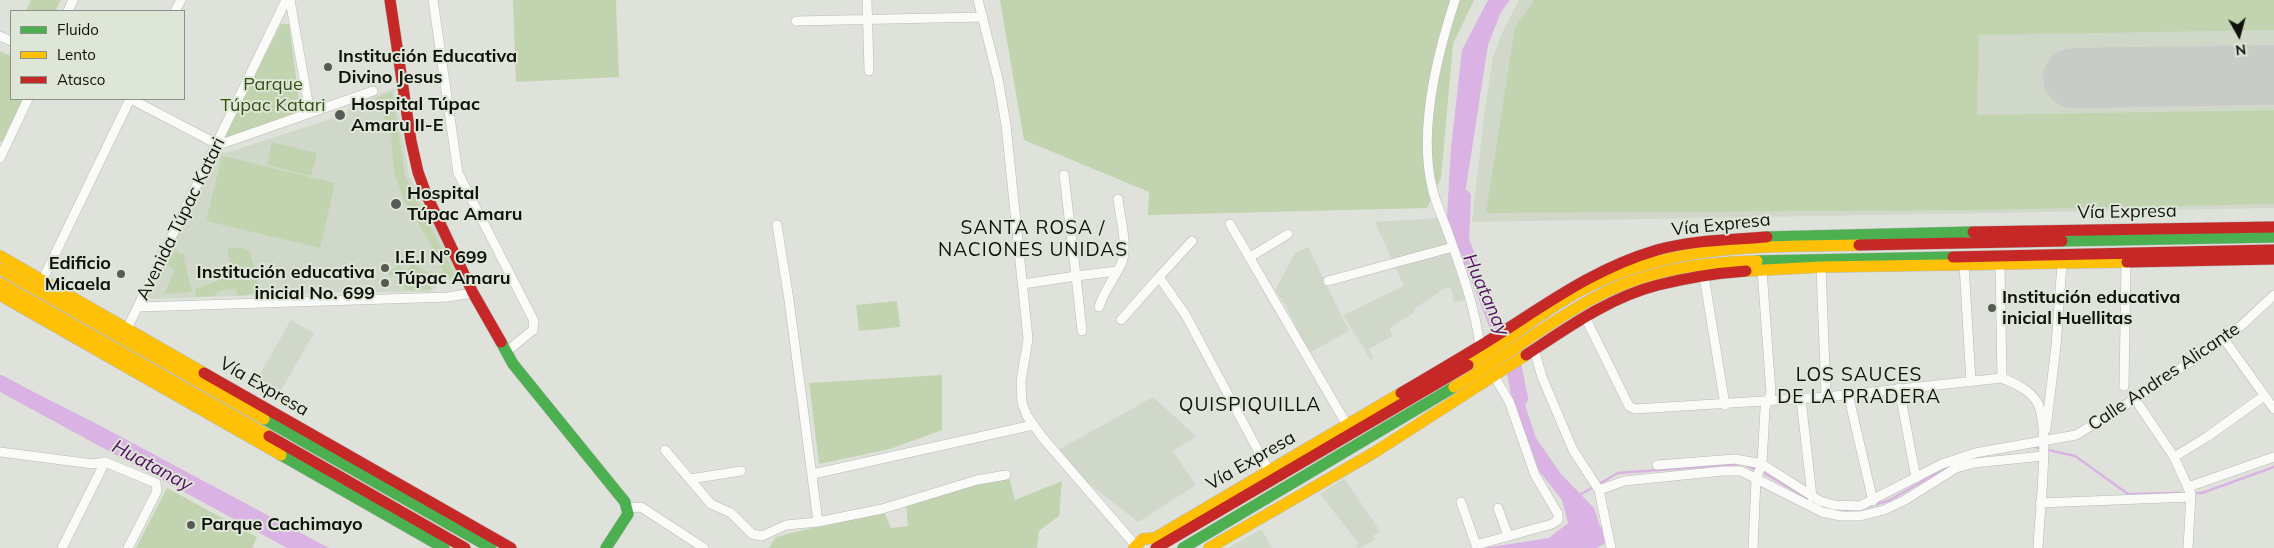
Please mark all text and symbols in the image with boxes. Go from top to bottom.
legend [10,10,185,100]
north arrow [2214,10,2264,60]
text: Fluido [57,20,99,39]
text: N [2234,40,2247,59]
text: Lento [57,45,96,64]
place label: Institución Educativa Divino Jesus [338,46,517,88]
marker: Institución Educativa Divino Jesus [322,61,334,73]
text: Atasco [57,70,105,89]
park label: Parque Túpac Katari [220,74,326,116]
place label: Hospital Túpac Amaru II-E [351,94,480,136]
marker: Hospital Túpac Amaru II-E [333,108,347,122]
street label: Avenida Túpac Katari [132,134,230,304]
place label: Hospital Túpac Amaru [407,183,522,225]
marker: Hospital Túpac Amaru [389,197,403,211]
street label: Vía Expresa [2077,200,2177,224]
street label: Vía Expresa [1670,209,1772,241]
district label: SANTA ROSA / NACIONES UNIDAS [936,217,1130,261]
place label: I.E.I Nº 699 Túpac Amaru [395,247,510,290]
water label: Huatanay [1458,250,1514,340]
place label: Edificio Micaela [45,253,111,296]
place label: Institución educativa inicial No. 699 [197,262,375,304]
marker: I.E.I Nº 699 Túpac Amaru [379,262,391,274]
marker: Edificio Micaela [115,268,127,280]
marker: Institución educativa inicial No. 699 [379,277,391,289]
place label: Institución educativa inicial Huellitas [2002,287,2180,330]
marker: Institución educativa inicial Huellitas [1986,302,1998,314]
street label: Calle Andres Alicante [2084,318,2244,436]
street label: Vía Expresa [216,353,312,421]
district label: LOS SAUCES DE LA PRADERA [1776,364,1942,408]
district label: QUISPIQUILLA [1177,394,1323,416]
street label: Vía Expresa [1203,427,1299,495]
water label: Huatanay [108,435,196,497]
place label: Parque Cachimayo [201,514,363,536]
marker: Parque Cachimayo [185,519,197,531]

